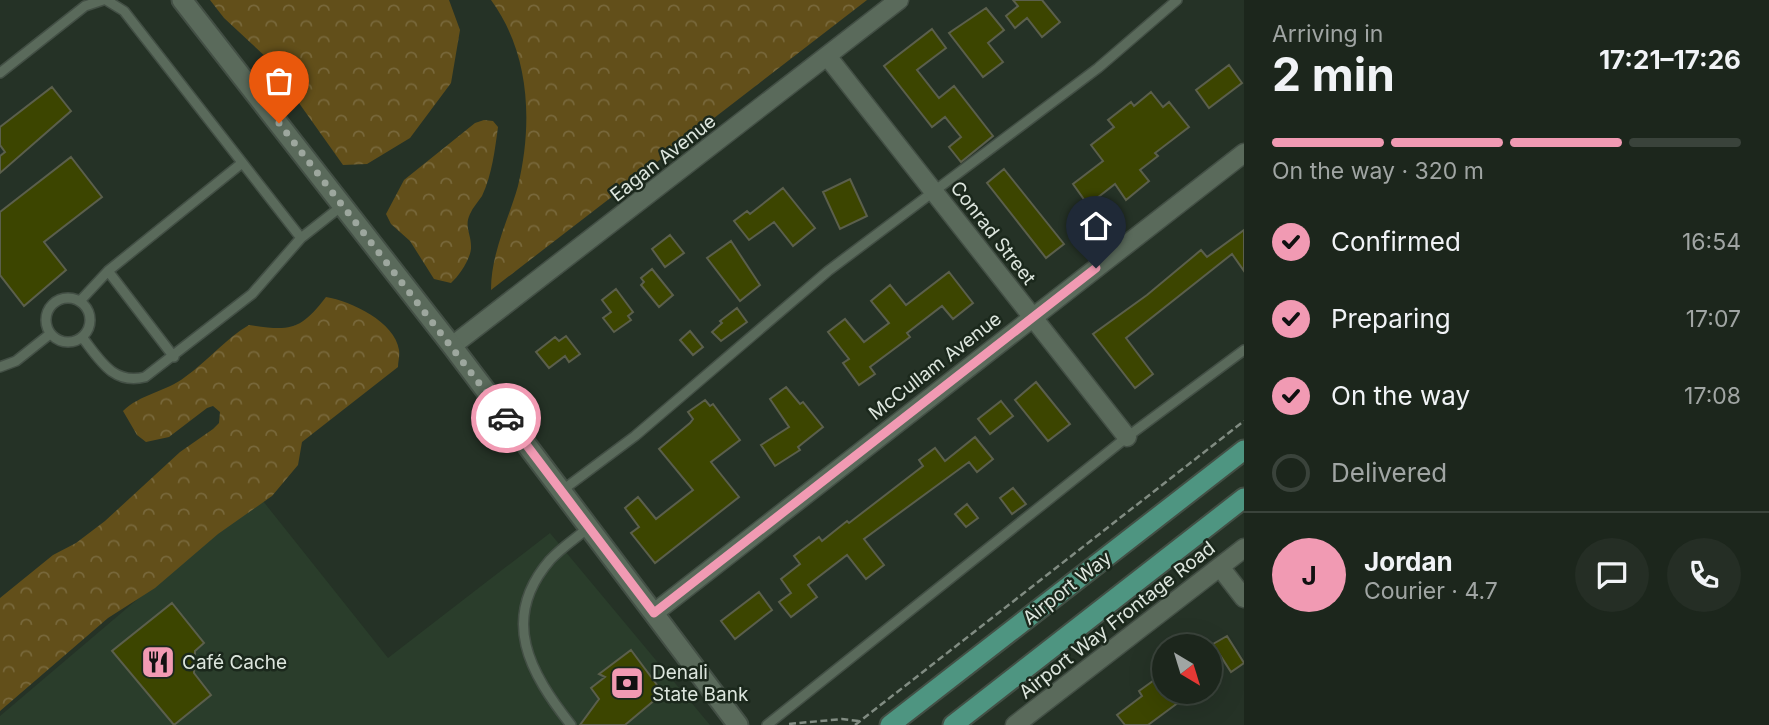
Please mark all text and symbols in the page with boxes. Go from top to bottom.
text: Arriving in [1272,20,1383,48]
text: 17:21–17:26 [1599,44,1741,75]
text: 2 min [1272,46,1395,102]
pin [249,51,309,123]
icon: bag [260,62,298,100]
street label: Eagan Avenue [606,110,720,206]
text: On the way · 320 m [1272,157,1484,185]
street label: Conrad Street [945,177,1041,289]
pin [1066,196,1126,268]
icon: home [1077,207,1115,245]
icon: check [1272,223,1310,261]
text: Confirmed [1331,226,1461,257]
text: 16:54 [1682,228,1741,256]
icon: check [1272,300,1310,338]
text: Preparing [1331,303,1451,334]
text: 17:07 [1686,305,1741,333]
street label: McCullam Avenue [864,307,1006,425]
icon: check [1272,377,1310,415]
text: On the way [1331,380,1470,411]
text: 17:08 [1684,382,1741,410]
courier [471,383,541,453]
icon: car [487,399,525,437]
text: Delivered [1331,457,1447,488]
street label: Airport Way Frontage Road [1014,536,1220,704]
button: chat [1575,538,1649,612]
button: phone [1667,538,1741,612]
street label: Airport Way [1018,546,1116,630]
text: Jordan [1364,546,1453,577]
text: J [1301,560,1317,591]
text: Courier · 4.7 [1364,577,1498,605]
north arrow [1152,634,1222,704]
map controls [1152,634,1222,704]
restaurant icon: Café Cache [139,643,177,681]
place label: Café Cache [182,651,287,674]
place label: Denali State Bank [652,661,749,706]
bank icon: Denali State Bank [608,664,646,702]

